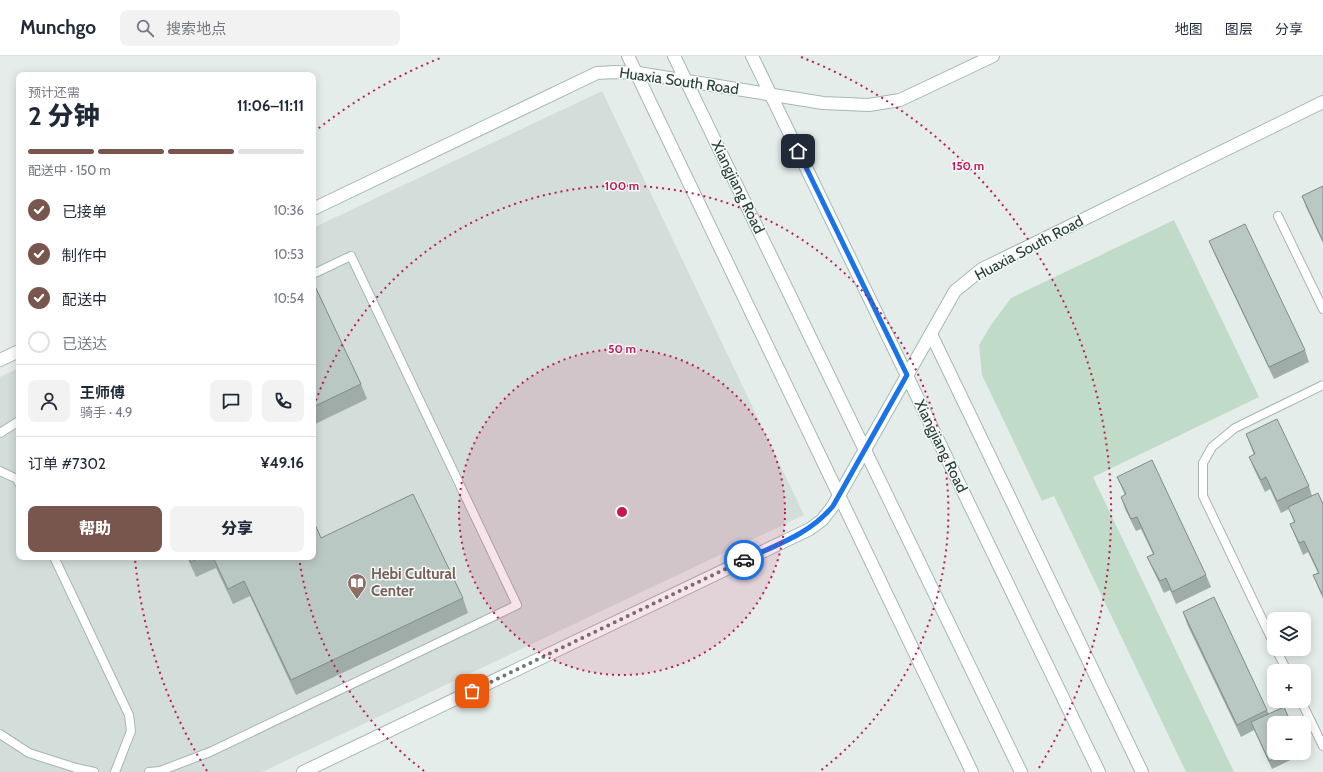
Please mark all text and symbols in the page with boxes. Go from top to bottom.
search box [120,10,400,46]
text: Munchgo [20,16,96,39]
icon: search [134,17,156,39]
text: 搜索地点 [166,20,226,38]
text: 地图 [1175,20,1203,38]
text: 图层 [1225,20,1253,38]
text: 分享 [1275,20,1303,38]
street label: Huaxia South Road [618,64,740,98]
text: 预计还需 [28,84,80,100]
text: 11:06–11:11 [237,97,304,115]
text: 2 分钟 [28,100,100,132]
pin [781,134,815,168]
street label: Xiangjiang Road [708,138,768,236]
icon: home [787,140,809,162]
text: 150 m [952,158,984,173]
text: 配送中 · 150 m [28,162,111,178]
text: 100 m [605,178,639,193]
icon: check [28,199,50,221]
text: 10:36 [274,202,304,218]
text: 已接单 [62,203,107,221]
street label: Huaxia South Road [972,212,1086,284]
icon: check [28,243,50,265]
text: 10:53 [274,246,304,262]
text: 制作中 [62,247,107,265]
icon: check [28,287,50,309]
text: 10:54 [273,290,304,306]
text: 配送中 [62,291,107,309]
text: 已送达 [62,335,107,353]
text: 50 m [608,341,636,356]
button: person [28,380,70,422]
button: chat [210,380,252,422]
button: phone [262,380,304,422]
text: 王师傅 [80,384,125,402]
street label: Xiangjiang Road [911,397,971,495]
text: 骑手 · 4.9 [80,404,132,420]
text: ¥49.16 [260,454,304,472]
text: 订单 #7302 [28,455,106,473]
centre of rings [615,505,629,519]
button: 帮助 [28,506,162,552]
button: 分享 [170,506,304,552]
courier [724,540,764,580]
icon: car [733,549,755,571]
place label: Hebi Cultural Center [371,565,456,600]
library icon: Hebi Cultural Center [346,572,368,600]
map controls [1267,612,1311,760]
button: layers [1267,612,1311,656]
button: + [1267,664,1311,708]
pin [455,674,489,708]
icon: bag [461,680,483,702]
button: − [1267,716,1311,760]

